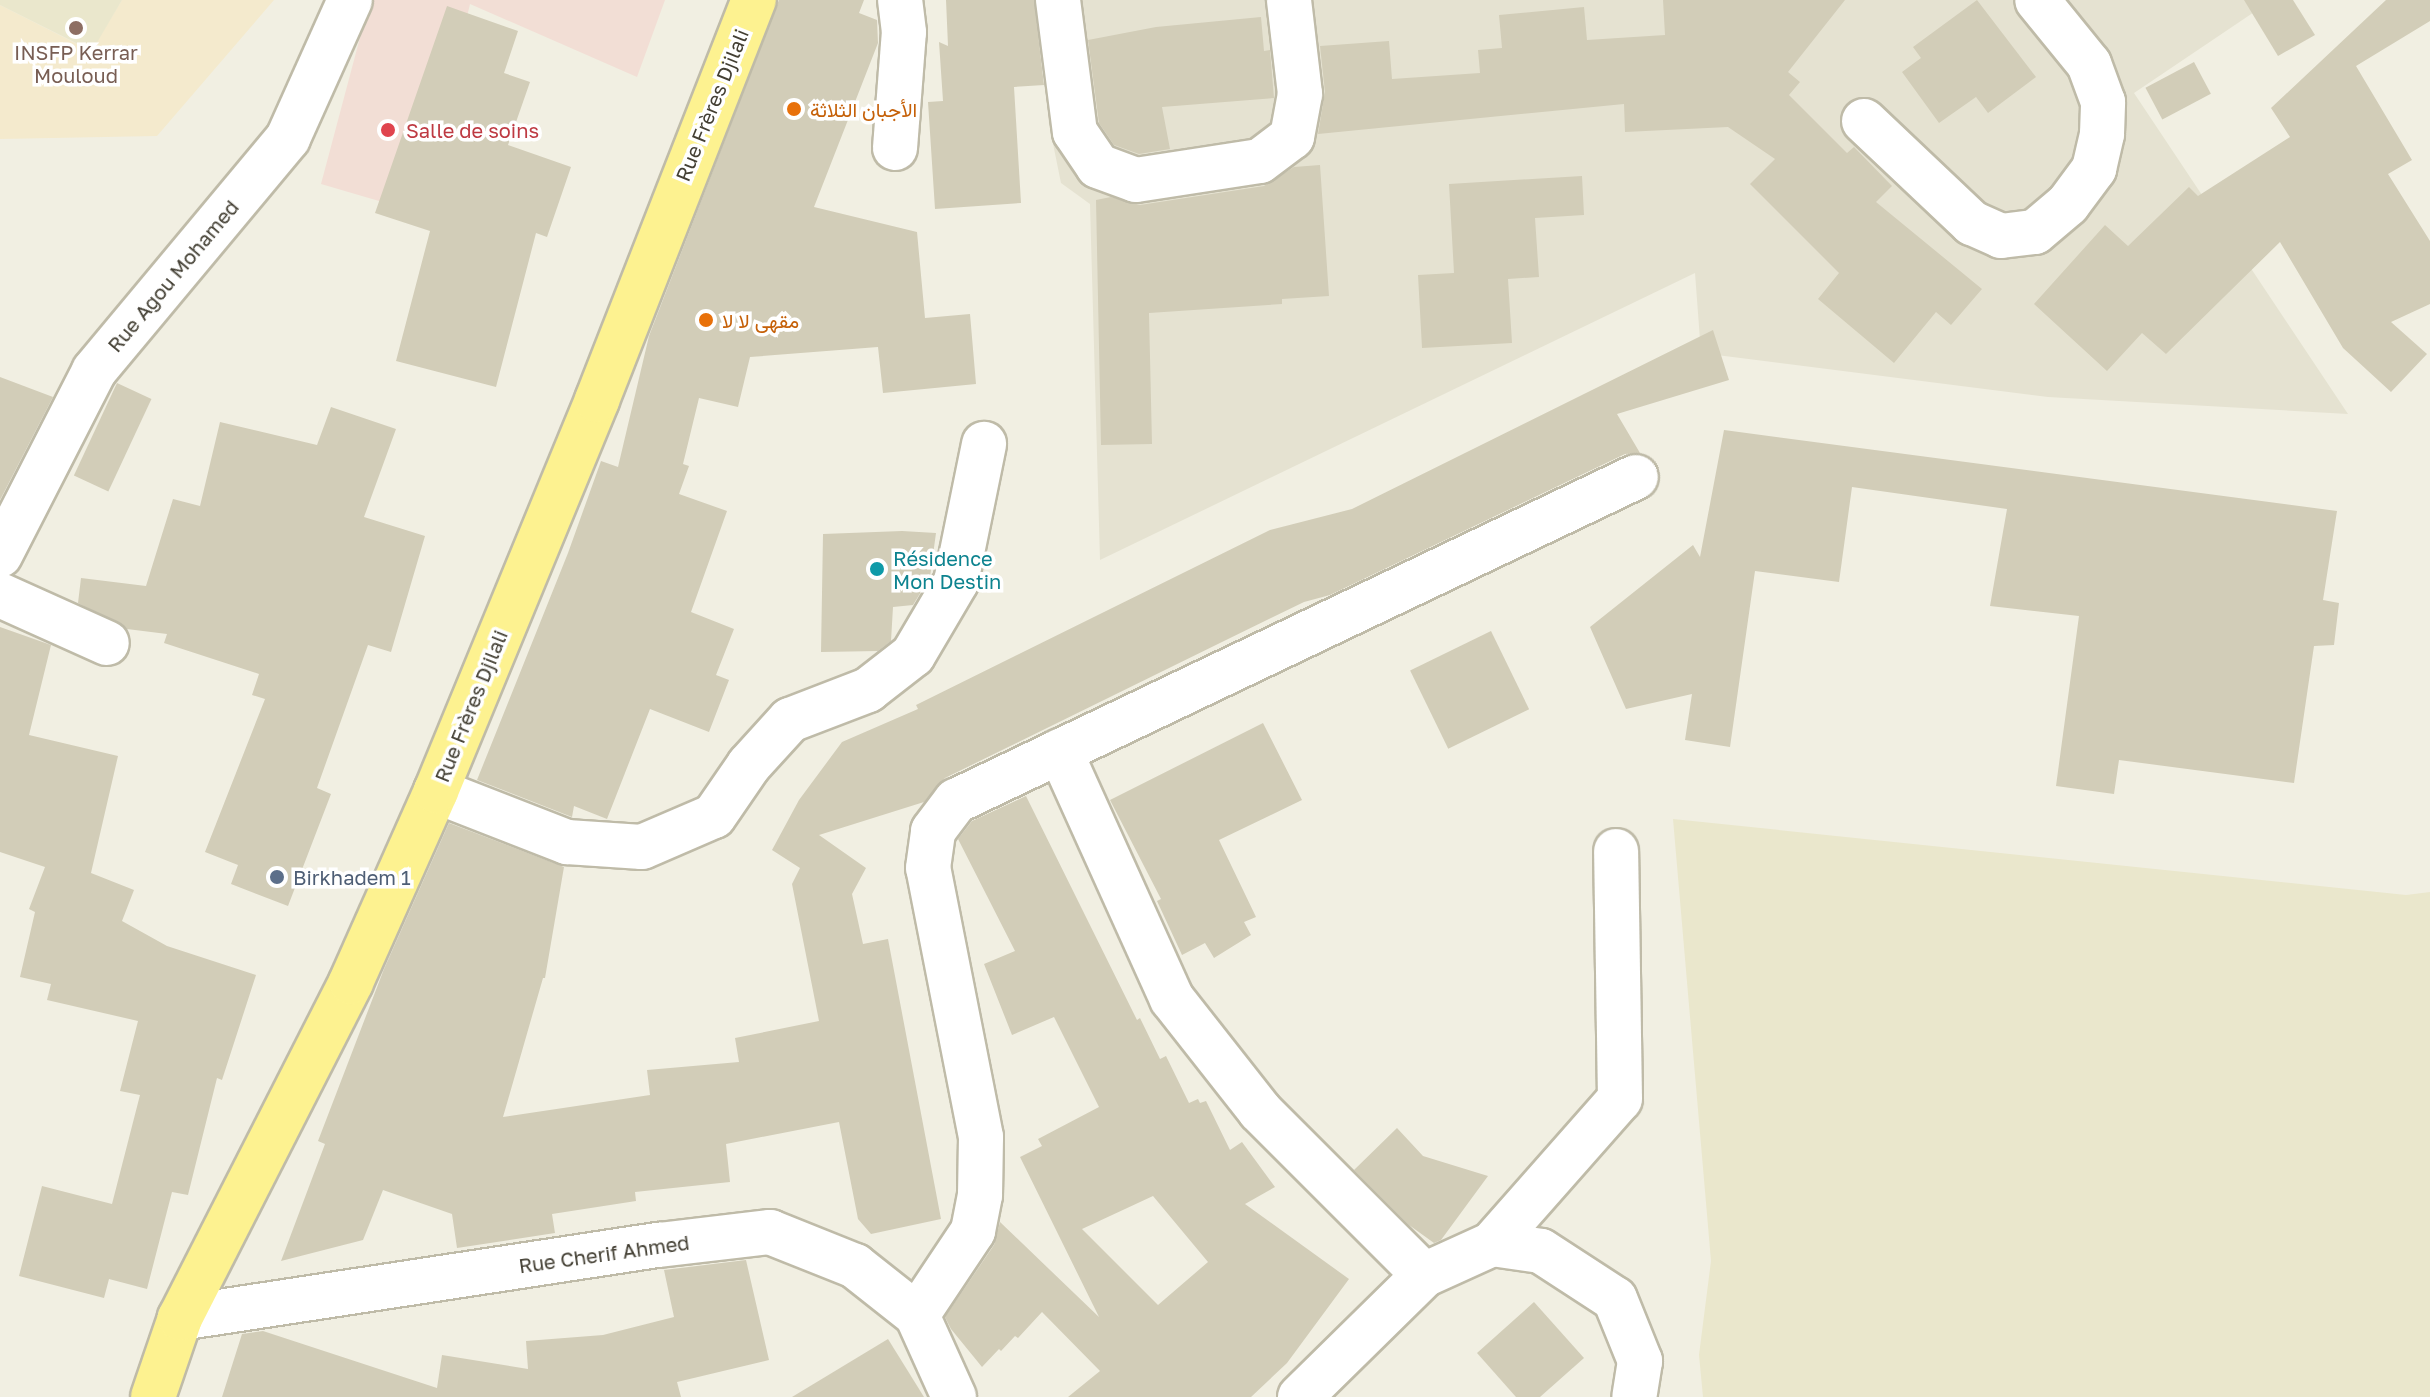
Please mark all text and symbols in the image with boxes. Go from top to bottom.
marker: INSFP Kerrar Mouloud [67,19,85,37]
street label: Rue Frères Djilali [671,25,753,185]
place label: INSFP Kerrar Mouloud [14,40,138,87]
place label: الأجبان الثلاثة [810,97,917,121]
marker: الأجبان الثلاثة [785,100,803,118]
place label: Salle de soins [406,118,539,142]
marker: Salle de soins [377,119,399,141]
street label: Rue Agou Mohamed [102,195,244,357]
place label: مقهى لا لا [722,308,799,332]
marker: مقهى لا لا [697,311,715,329]
place label: Résidence Mon Destin [893,546,1001,593]
marker: Résidence Mon Destin [868,560,886,578]
street label: Rue Frères Djilali [430,626,512,786]
place label: Birkhadem 1 [293,865,411,889]
marker: Birkhadem 1 [268,868,286,886]
street label: Rue Cherif Ahmed [517,1230,691,1278]

